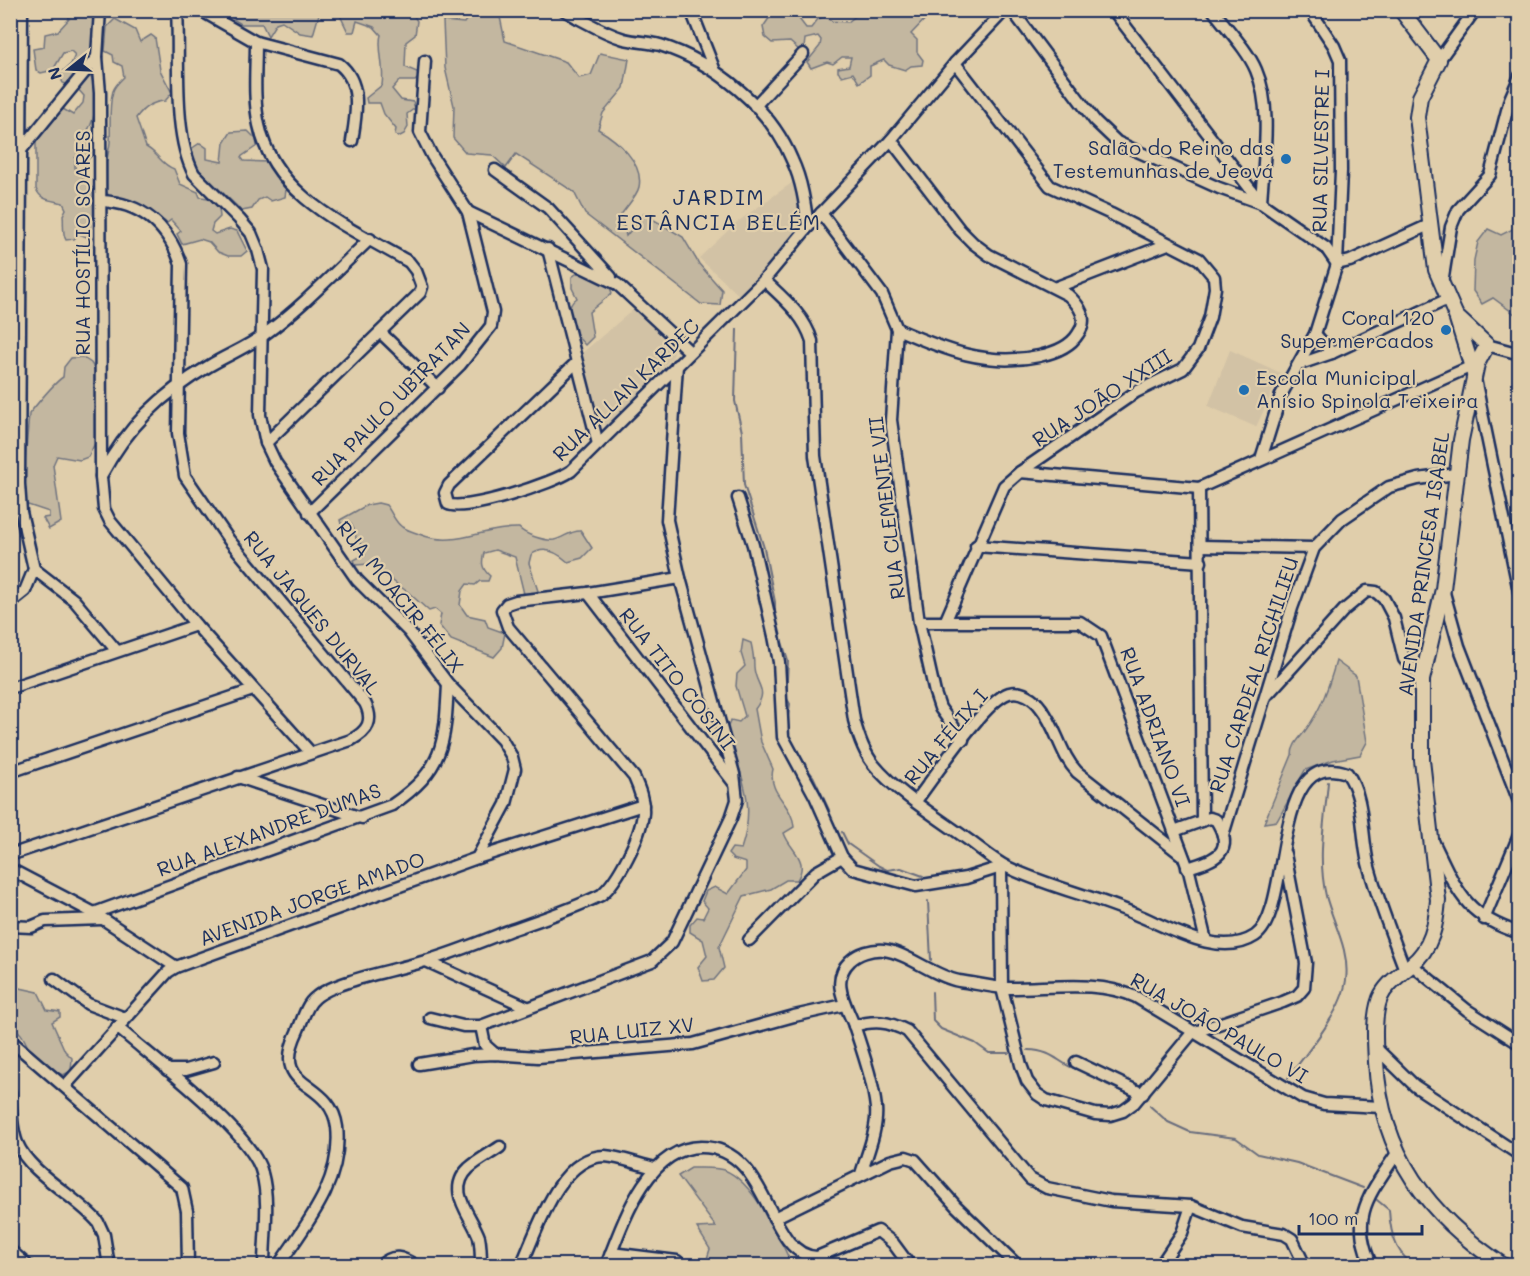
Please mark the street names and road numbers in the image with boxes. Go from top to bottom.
street label: RUA SILVESTRE I [1306,69,1334,233]
street label: RUA HOSTÍLIO SOARES [69,130,95,356]
street label: RUA ALLAN KARDEC [546,312,704,466]
street label: RUA PAULO UBIRATAN [305,316,475,491]
street label: RUA JOÃO XXIII [1027,342,1176,452]
street label: RUA CLEMENTE VII [862,415,910,601]
street label: AVENIDA PRINCESA ISABEL [1392,430,1455,698]
street label: RUA MOACIR FÉLIX [331,515,470,678]
street label: RUA JAQUES DURVAL [239,525,387,700]
street label: RUA CARDEAL RICHILIEU [1203,554,1303,796]
street label: RUA TITO COSINI [614,602,742,755]
street label: RUA ADRIANO VI [1115,643,1197,810]
street label: RUA FÉLIX I [898,683,993,789]
street label: RUA ALEXANDRE DUMAS [153,776,384,882]
street label: AVENIDA JORGE AMADO [195,845,428,951]
street label: RUA JOÃO PAULO VI [1126,966,1313,1089]
street label: RUA LUIZ XV [568,1011,695,1049]

